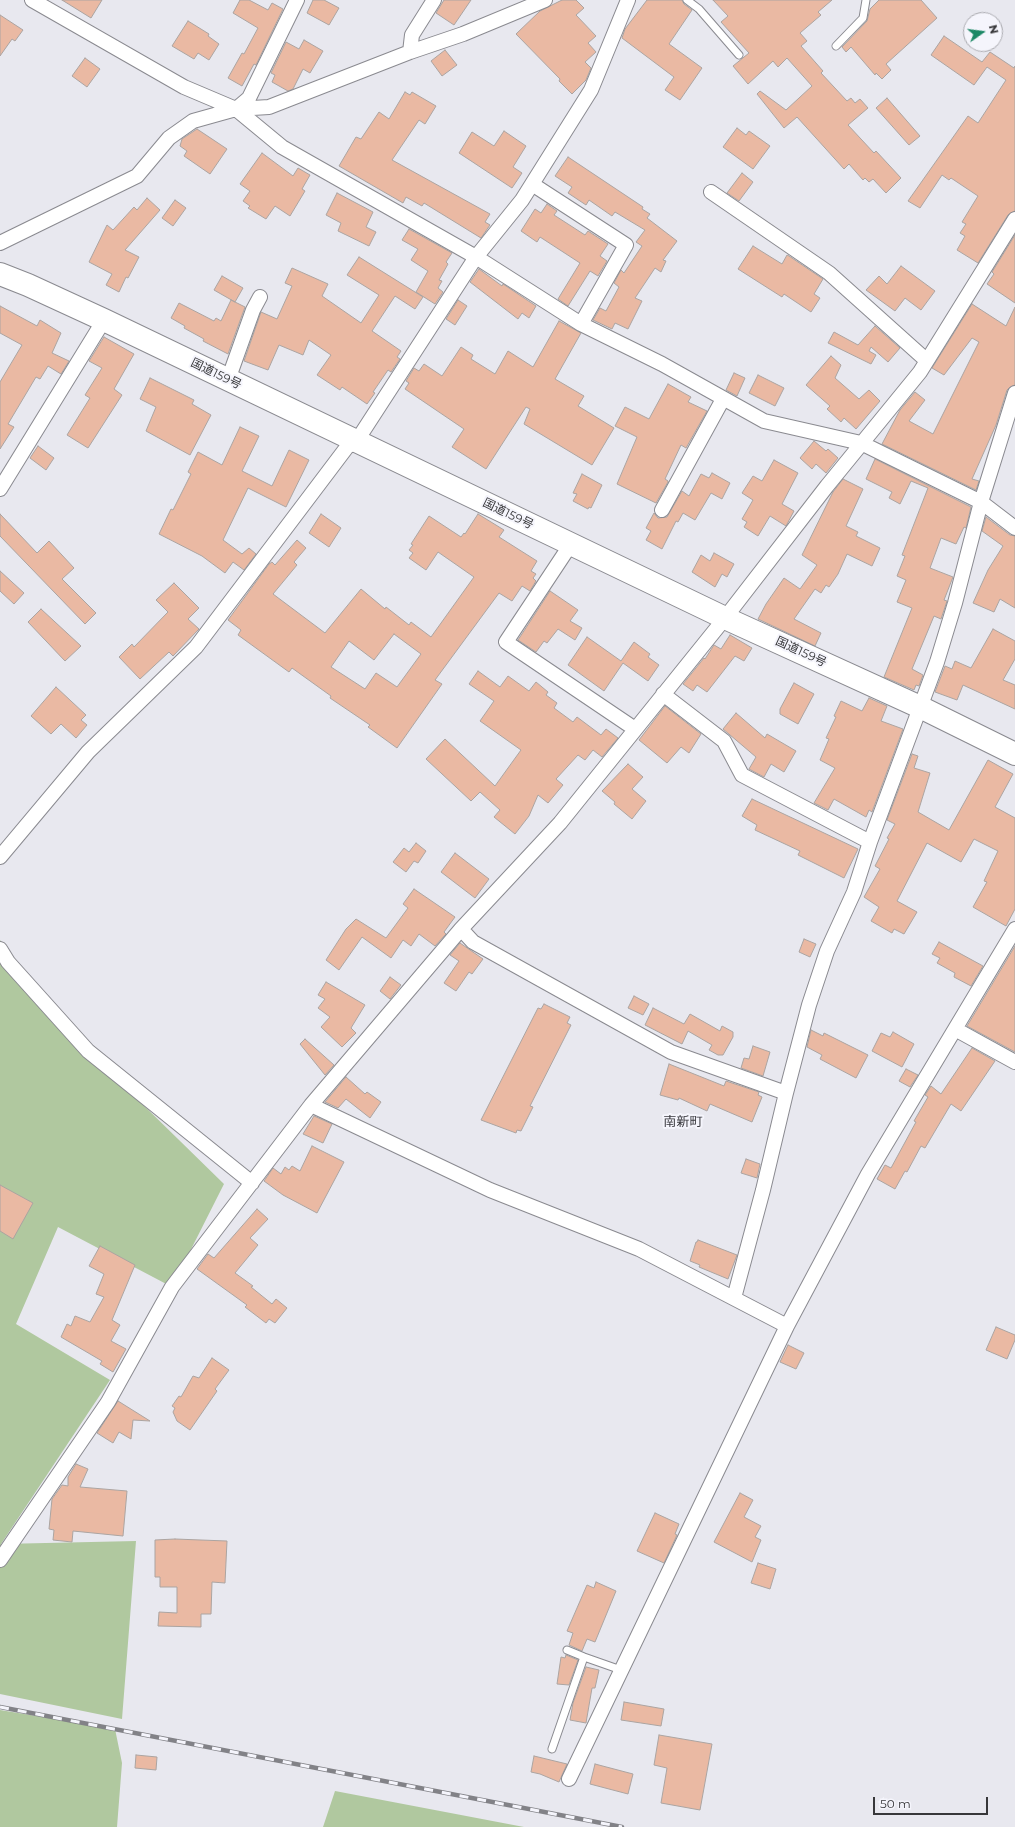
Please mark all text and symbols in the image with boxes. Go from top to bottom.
north arrow [963,12,1003,52]
text: N [986,23,1002,35]
street label: 国道159号 [188,356,244,392]
street label: 国道159号 [480,496,536,532]
street label: 国道159号 [773,634,829,670]
district label: 南新町 [664,1114,702,1130]
scale bar [875,1789,990,1815]
text: 50 m [880,1796,911,1811]

